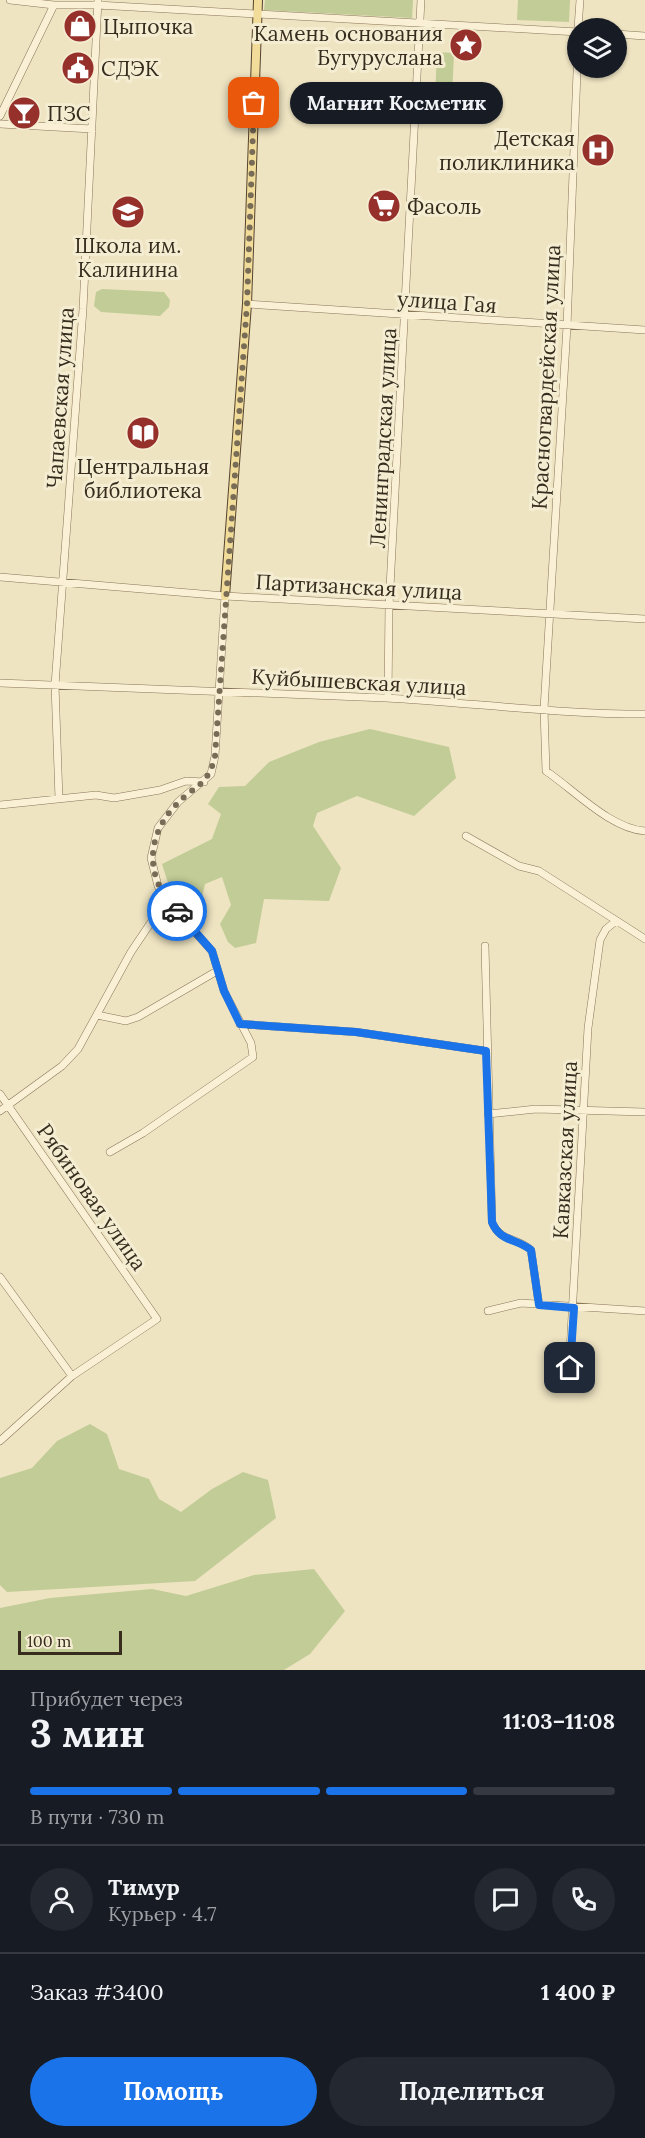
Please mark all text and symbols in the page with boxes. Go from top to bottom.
shop icon: Цыпочка [62,8,98,44]
place label: Цыпочка [103,13,194,40]
map controls [567,18,627,78]
button: layers [567,18,627,78]
place label: Камень основания Бугуруслана [253,20,443,71]
place icon: Камень основания Бугуруслана [448,27,484,63]
public building icon: СДЭК [60,50,96,86]
place label: СДЭК [101,55,160,82]
pin [228,77,279,128]
callout: Магнит Косметик [290,82,503,124]
icon: bag [237,86,270,119]
text: Магнит Косметик [307,90,486,115]
bar icon: ПЗС [6,95,42,131]
place label: ПЗС [47,100,91,127]
place label: Детская поликлиника [439,125,575,176]
hospital icon: Детская поликлиника [580,132,616,168]
supermarket icon: Фасоль [366,188,402,224]
place label: Фасоль [407,193,481,220]
school or university icon: Школа им. Калинина [110,194,146,230]
place label: Школа им. Калинина [75,232,181,283]
street label: Красногвардейская улица [526,244,566,510]
street label: улица Гая [396,285,498,319]
street label: Чапаевская улица [40,306,80,490]
street label: Ленинградская улица [364,327,402,549]
library icon: Центральная библиотека [125,415,161,451]
place label: Центральная библиотека [77,453,209,504]
street label: Партизанская улица [255,568,463,606]
street label: Куйбышевская улица [251,663,467,701]
courier [147,881,207,941]
icon: car [161,895,194,928]
street label: Кавказская улица [547,1060,583,1240]
street label: Рябиновая улица [31,1118,153,1276]
pin [544,1342,595,1393]
icon: home [553,1351,586,1384]
scale bar [18,1628,122,1656]
text: 100 m [27,1631,71,1651]
text: Прибудет через [30,1686,183,1711]
text: 11:03–11:08 [503,1707,615,1735]
text: 3 мин [30,1708,145,1758]
text: В пути · 730 m [30,1804,164,1829]
button: person [30,1868,93,1931]
button: chat [474,1868,537,1931]
button: phone [552,1868,615,1931]
text: Тимур [108,1873,180,1901]
text: Курьер · 4.7 [108,1901,216,1926]
text: Заказ #3400 [30,1978,164,2006]
text: 1 400 ₽ [541,1978,615,2006]
button: Помощь [30,2057,317,2126]
button: Поделиться [329,2057,615,2126]

